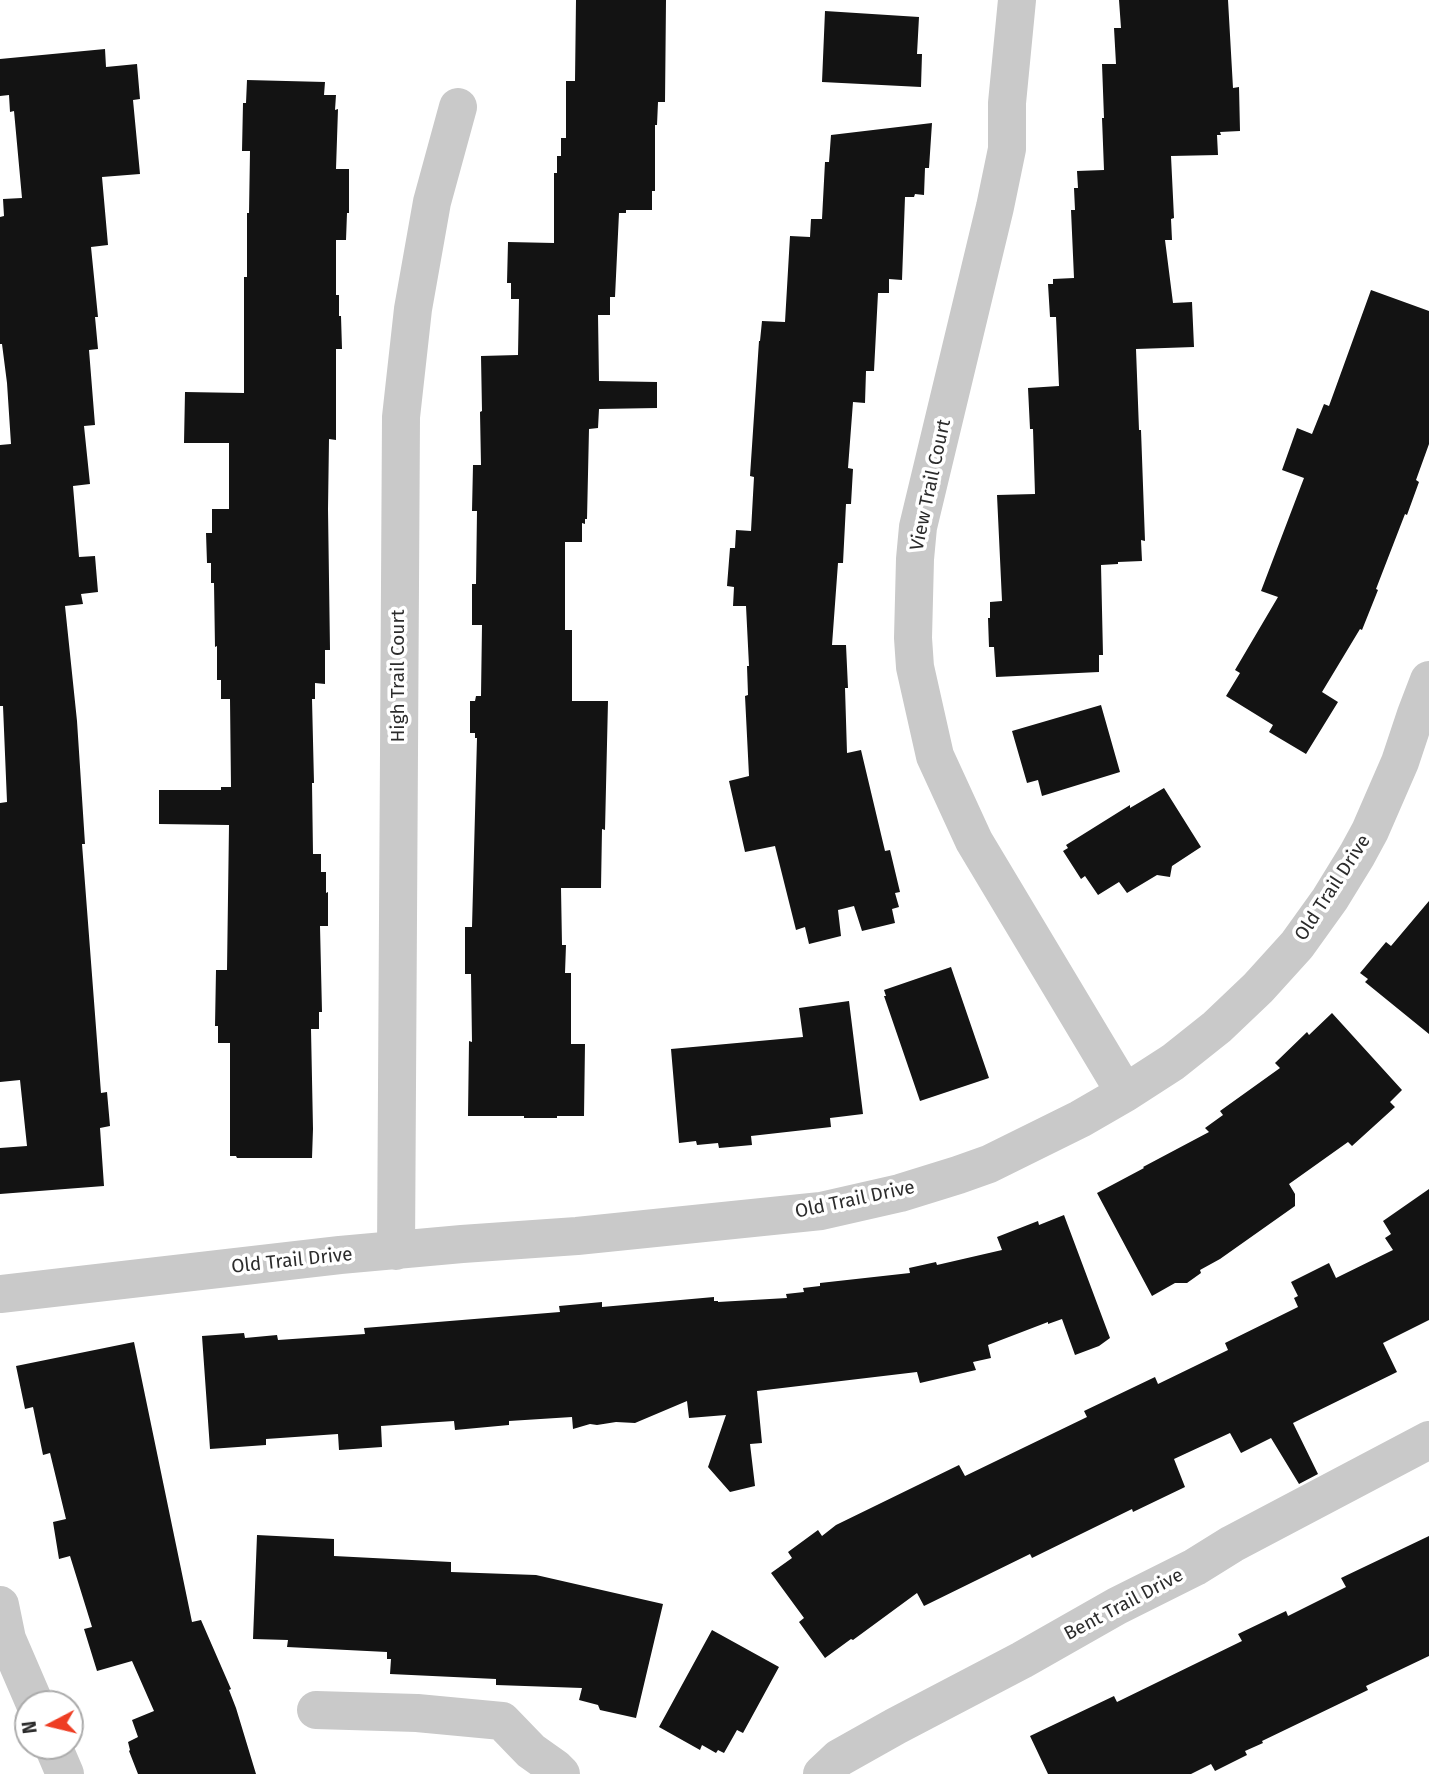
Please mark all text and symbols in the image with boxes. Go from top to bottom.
street label: View Trail Court [906,417,956,553]
street label: High Trail Court [388,609,410,743]
street label: Old Trail Drive [1290,831,1376,945]
street label: Old Trail Drive [793,1176,917,1224]
street label: Old Trail Drive [230,1243,354,1279]
street label: Bent Trail Drive [1061,1564,1187,1646]
north arrow [14,1690,84,1760]
text: N [17,1720,42,1735]

